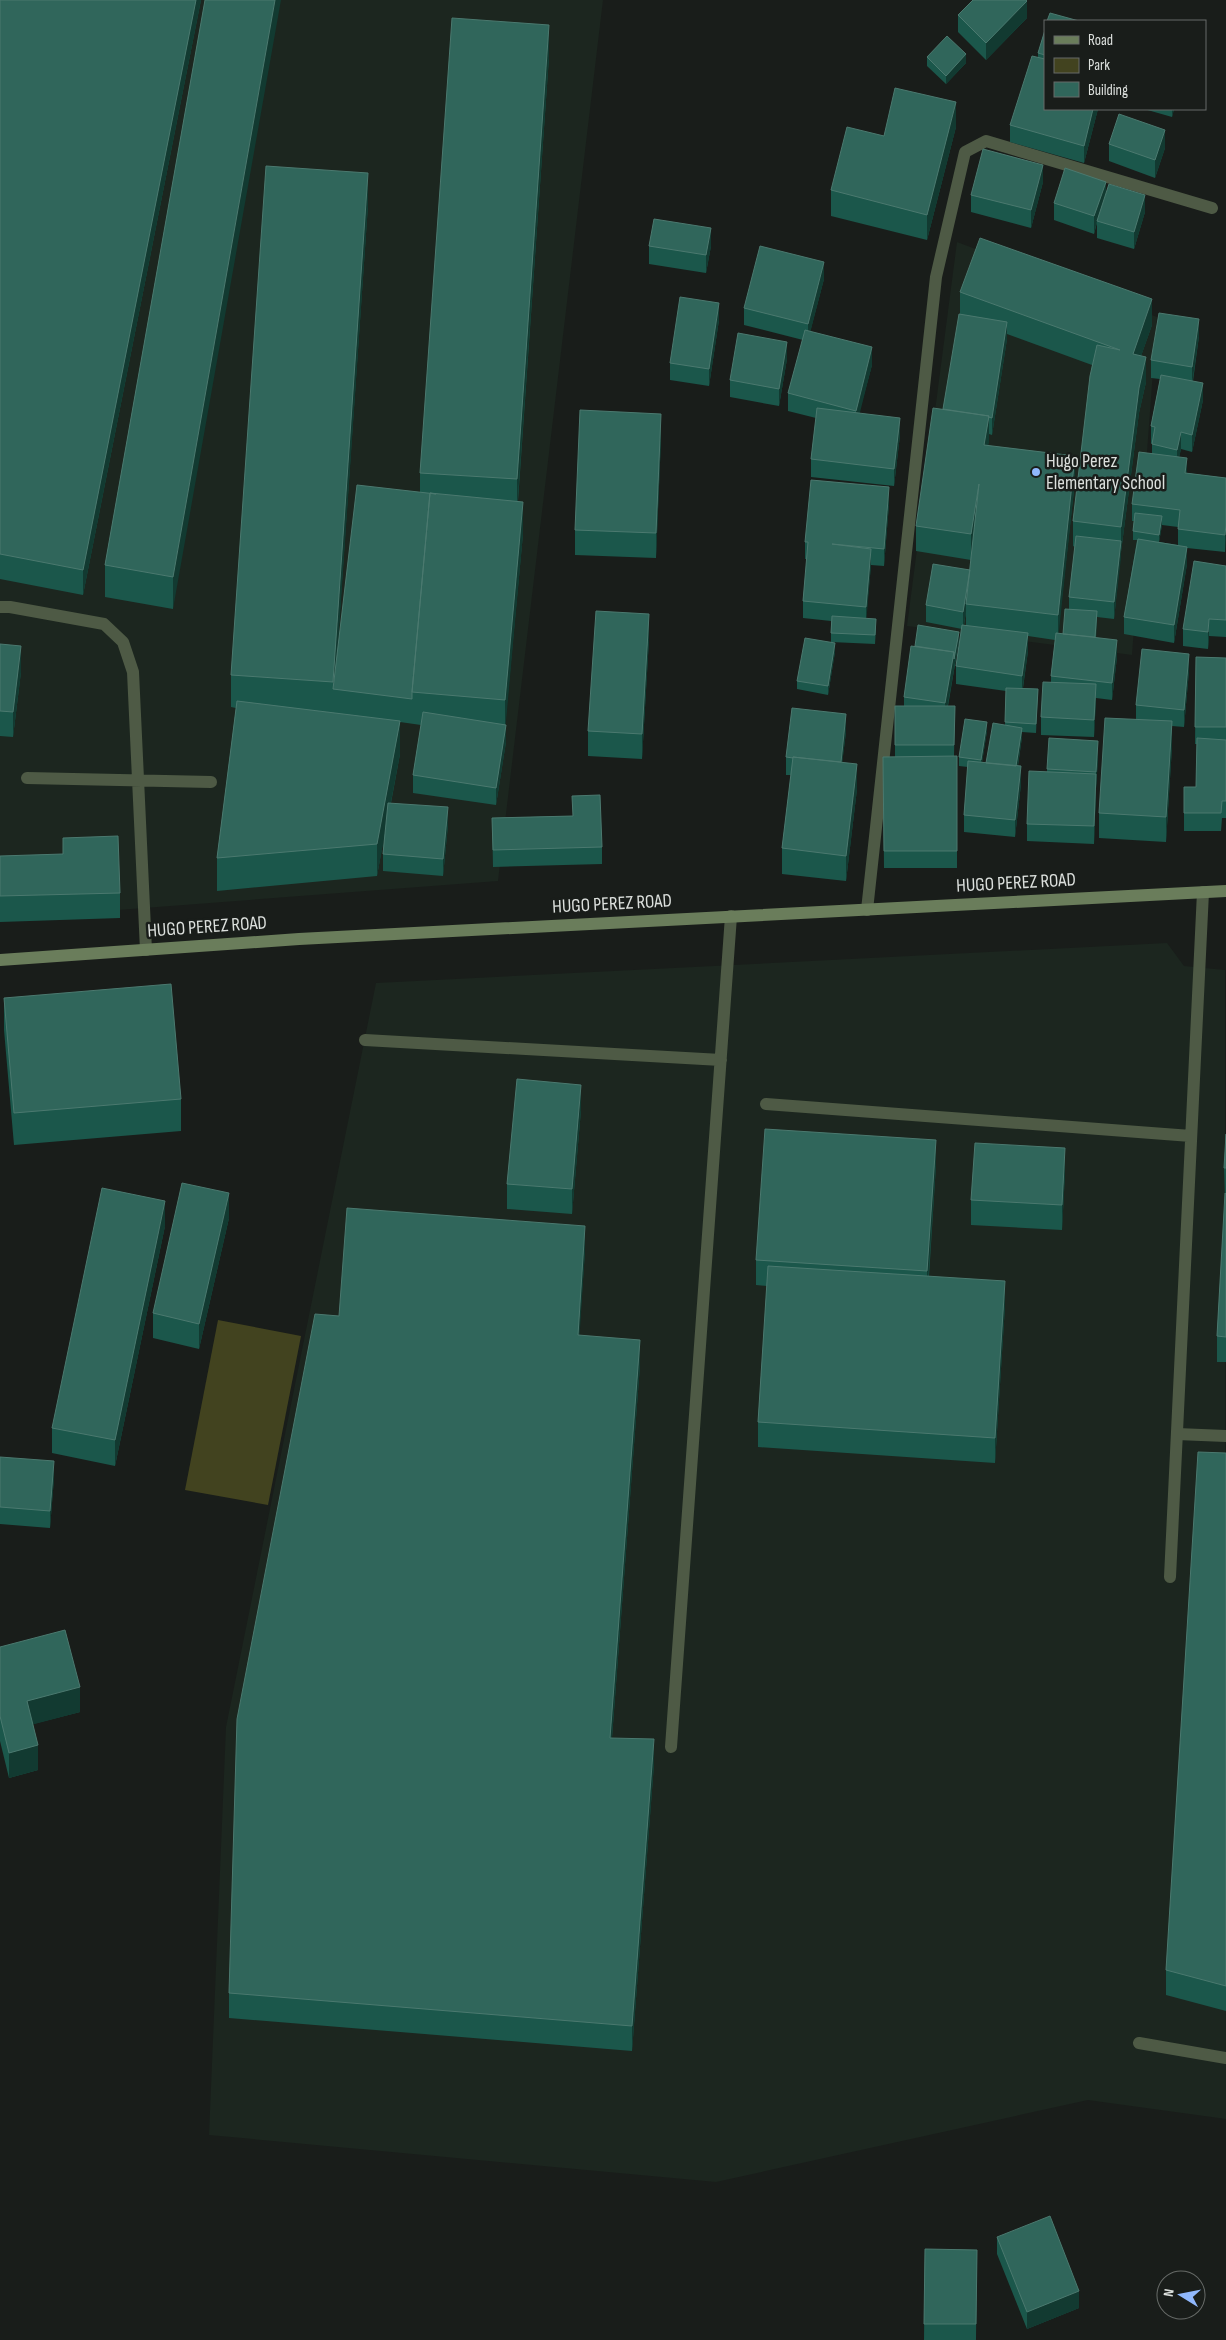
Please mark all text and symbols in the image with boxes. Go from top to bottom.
legend [1044,20,1206,110]
text: Road [1088,31,1113,50]
text: Park [1088,56,1110,75]
text: Building [1088,81,1128,100]
place label: Hugo Perez Elementary School [1046,450,1165,495]
marker: Hugo Perez Elementary School [1030,466,1042,478]
street label: HUGO PEREZ ROAD [956,868,1076,898]
street label: HUGO PEREZ ROAD [552,889,672,919]
street label: HUGO PEREZ ROAD [146,911,268,943]
north arrow [1156,2270,1206,2320]
text: N [1160,2288,1178,2298]

